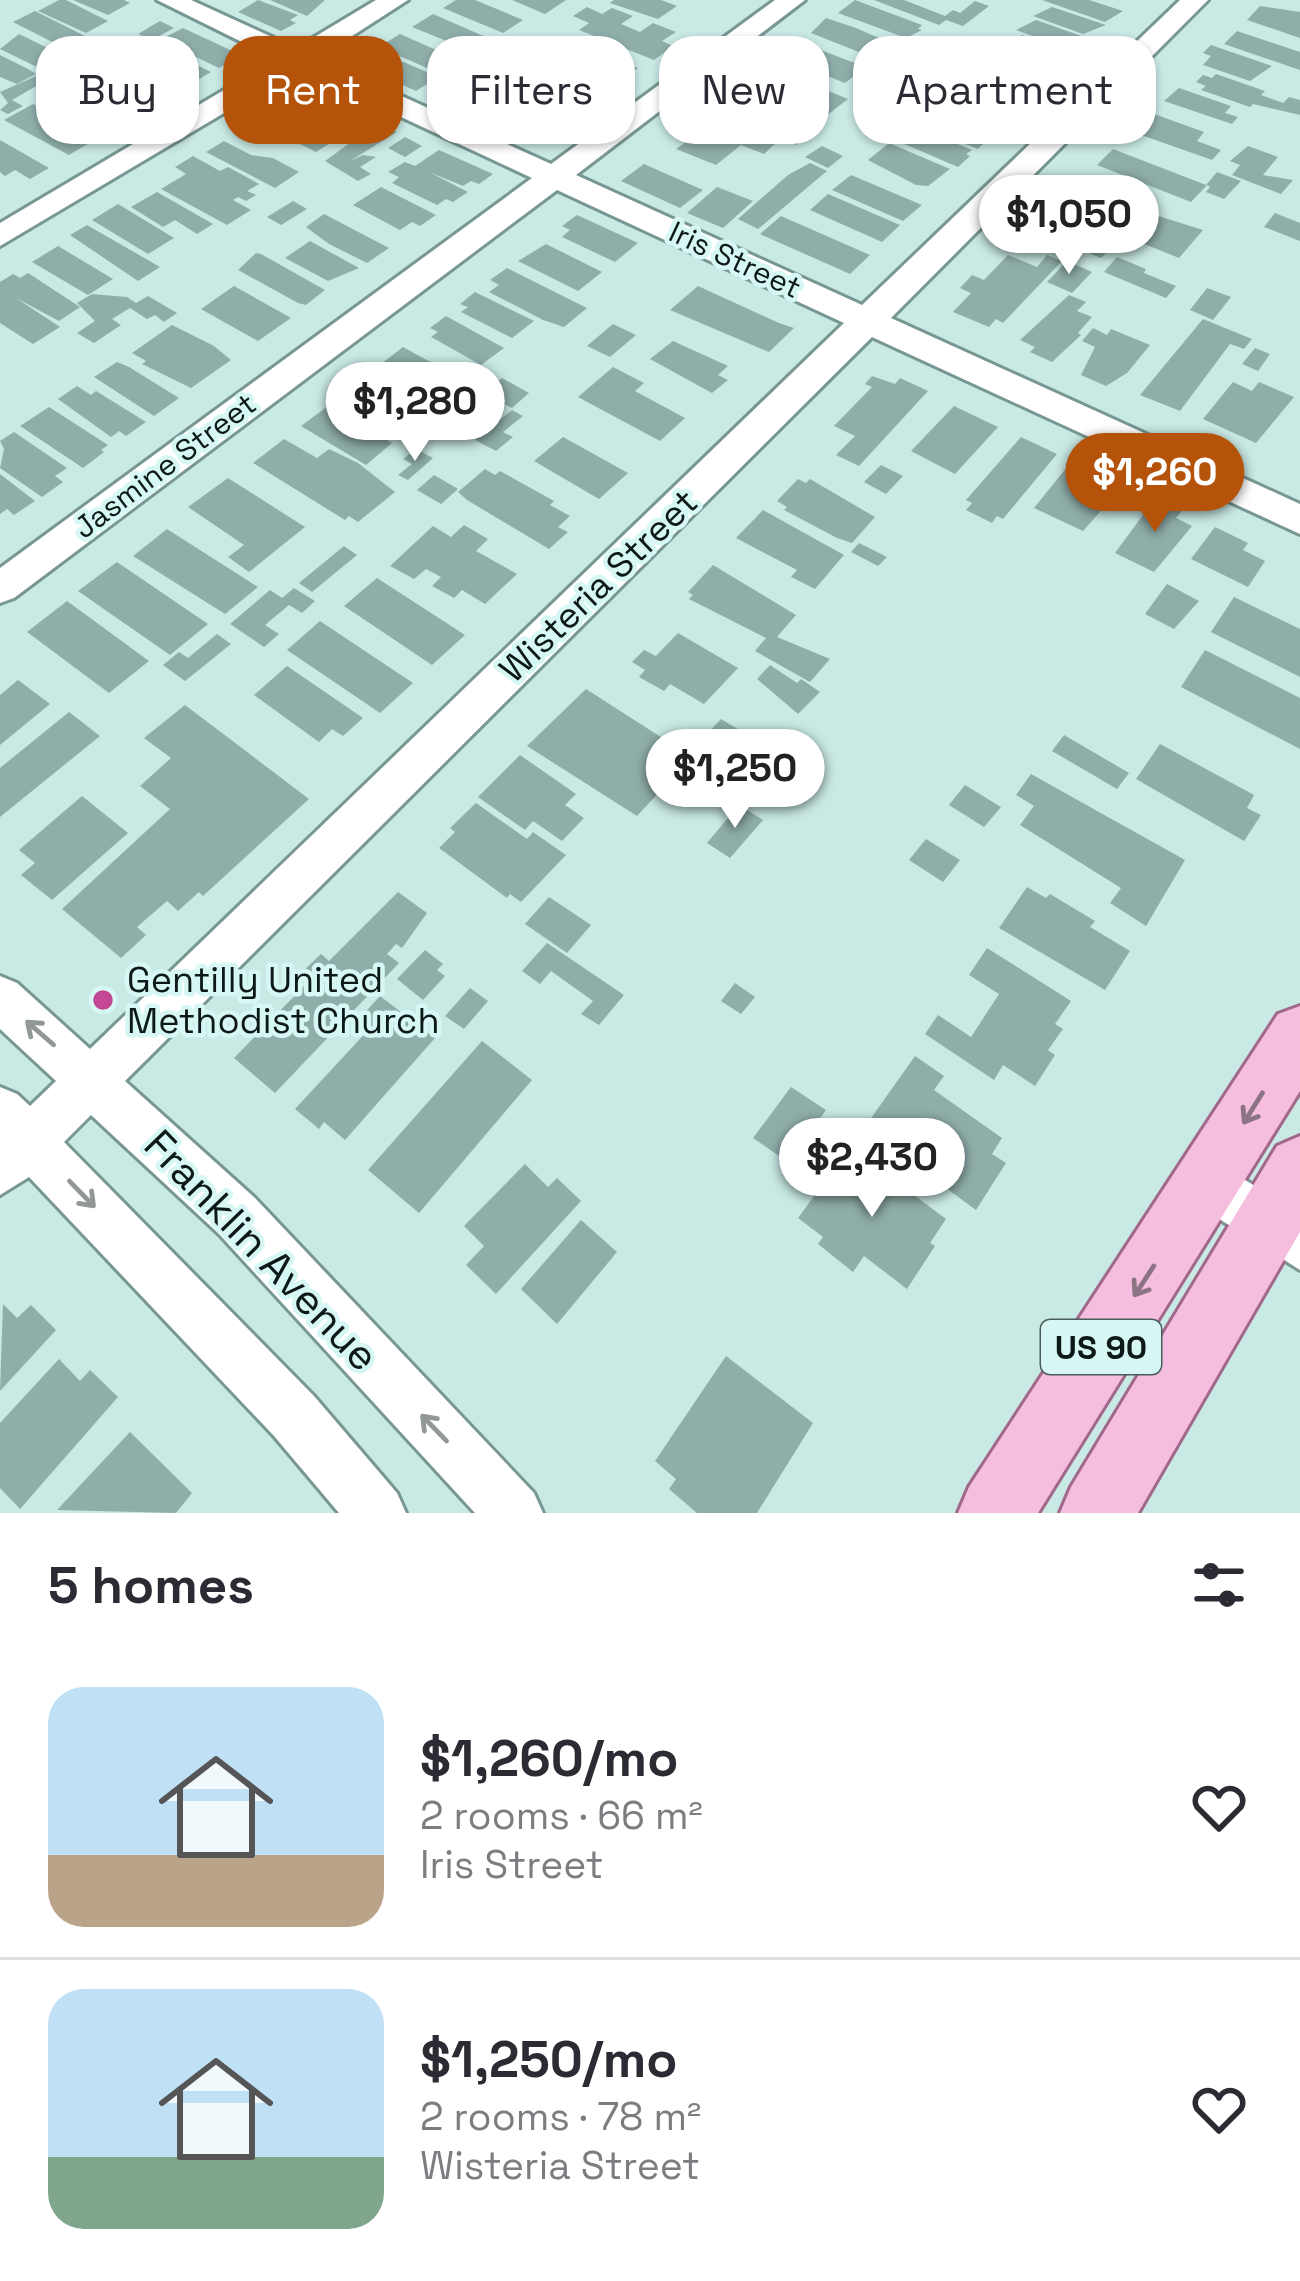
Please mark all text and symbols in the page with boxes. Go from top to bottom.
chip: Buy [36,36,199,144]
chip: Rent [223,36,403,144]
chip: Filters [427,36,635,144]
chip: New [659,36,829,144]
chip: Apartment [853,36,1156,144]
pin: $1,050 [971,175,1167,277]
text: $1,050 [1006,189,1132,238]
street label: Iris Street [663,212,807,307]
pin: $1,280 [317,362,513,464]
text: $1,280 [353,376,477,425]
street label: Jasmine Street [66,384,264,547]
pin: $1,260 [1057,433,1253,535]
text: $1,260 [1092,447,1218,496]
street label: Wisteria Street [490,479,708,692]
pin: $1,250 [637,729,833,831]
text: $1,250 [673,743,797,792]
place label: Gentilly United Methodist Church [127,957,439,1044]
marker: Gentilly United Methodist Church [90,987,116,1013]
one-way arrow [25,1020,56,1047]
one-way arrow [1241,1091,1266,1125]
pin: $2,430 [774,1118,970,1220]
street label: Franklin Avenue [133,1119,390,1382]
text: $2,430 [806,1132,938,1181]
one-way arrow [68,1179,96,1208]
one-way arrow [1131,1263,1156,1297]
road number: US 90 [1041,1320,1161,1374]
one-way arrow [420,1414,448,1443]
icon: filters [1186,1552,1252,1618]
text: 5 homes [48,1553,254,1618]
text: $1,260/mo [420,1726,678,1791]
icon: home [144,1735,288,1879]
icon: heart [1186,1774,1252,1840]
text: 2 rooms · 66 m² [420,1791,703,1840]
text: Iris Street [420,1840,604,1889]
text: $1,250/mo [420,2027,677,2092]
icon: home [144,2037,288,2181]
icon: heart [1186,2076,1252,2142]
text: 2 rooms · 78 m² [420,2092,701,2141]
text: Wisteria Street [420,2141,700,2190]

